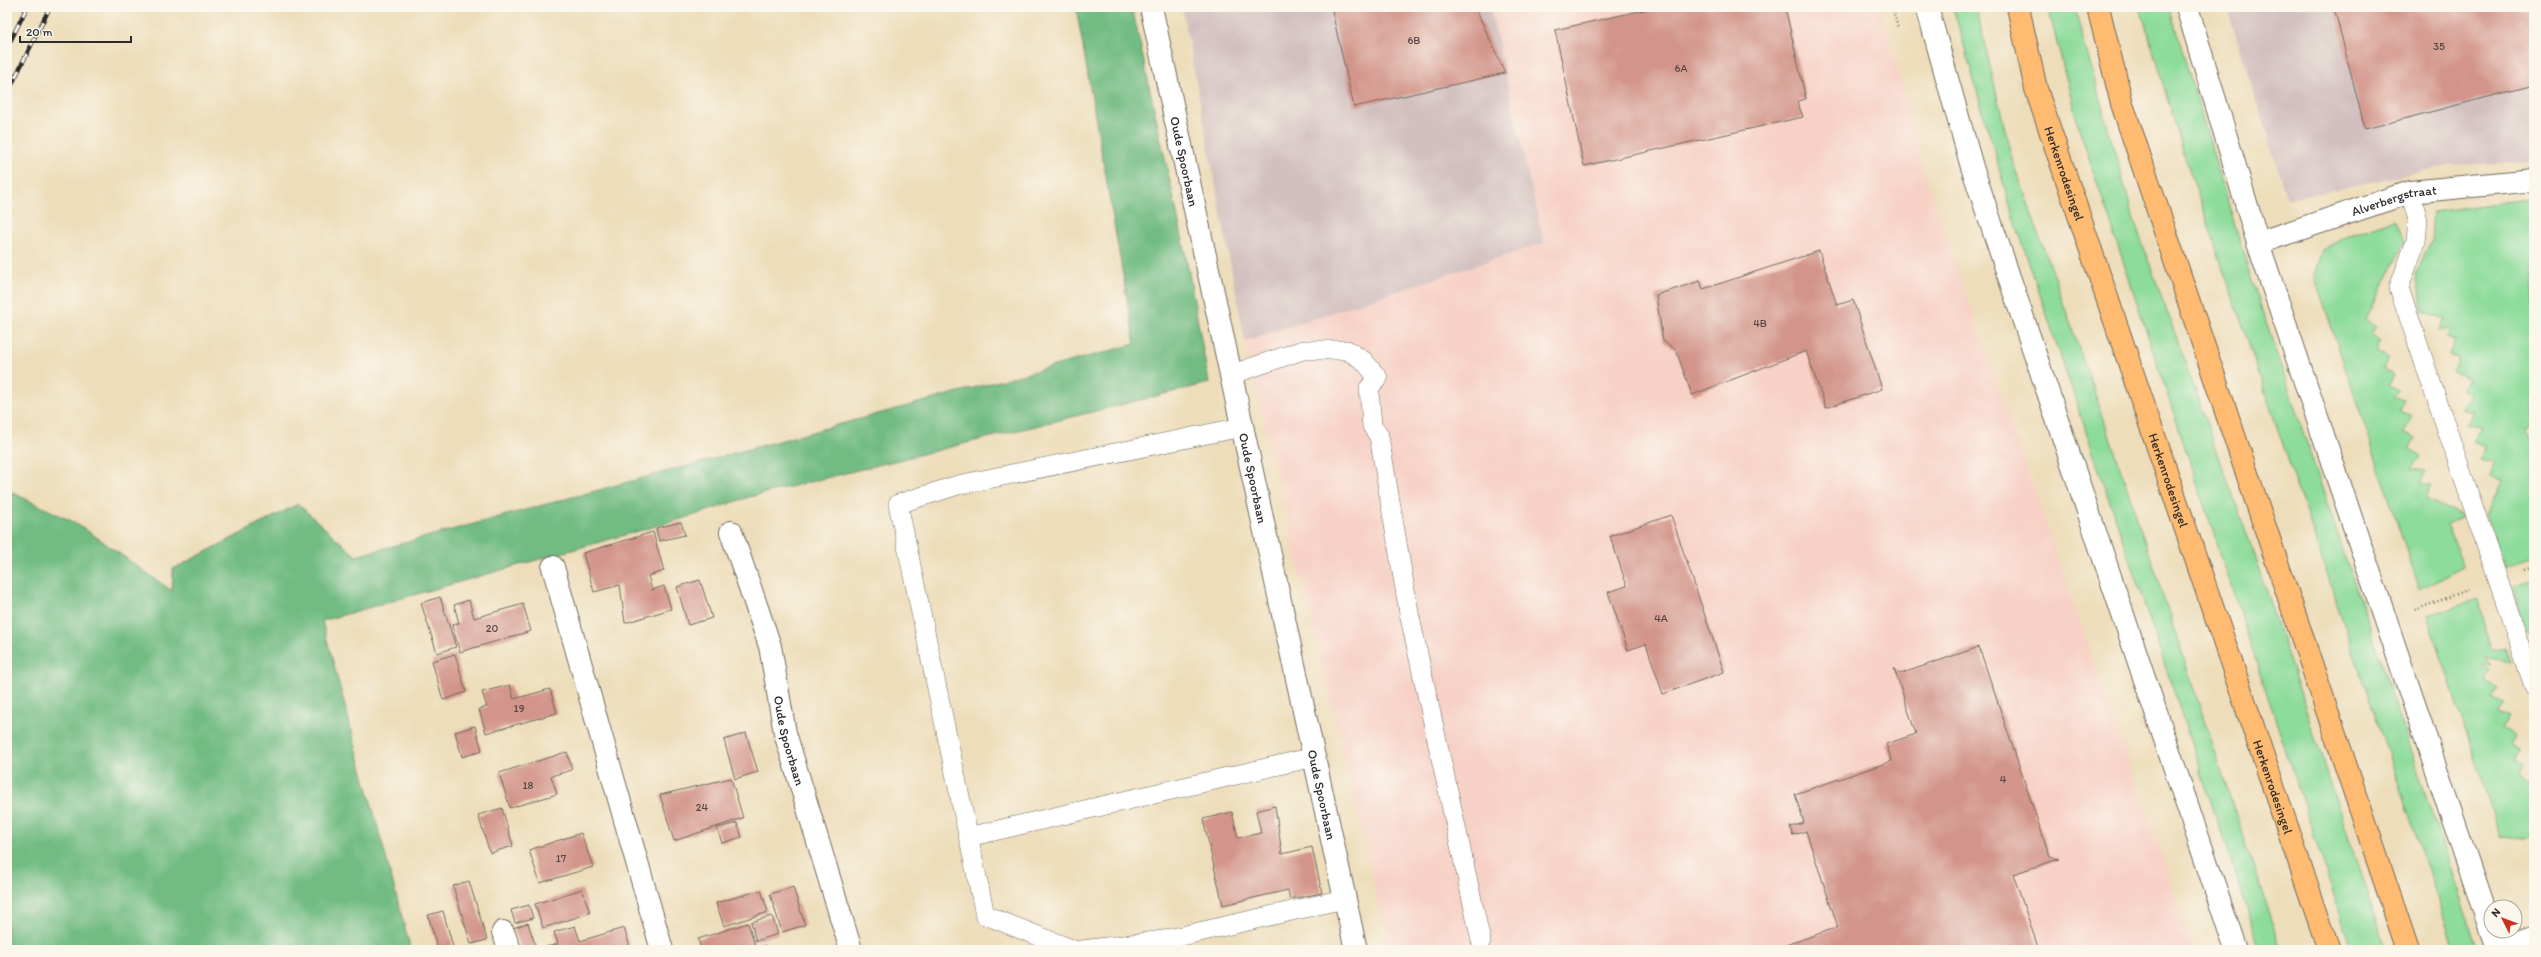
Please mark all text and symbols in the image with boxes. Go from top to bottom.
scale bar [20,18,131,44]
text: 20 m [26,25,53,39]
house number: 6B [1408,34,1420,47]
house number: 35 [2433,40,2445,53]
house number: 6A [1675,62,1687,75]
street label: Oude Spoorbaan [1167,115,1201,208]
street label: Herkenrodesingel [2041,124,2087,223]
street label: Alverbergstraat [2350,182,2438,219]
house number: 4B [1753,317,1767,330]
street label: Herkenrodesingel [2146,431,2192,530]
street label: Oude Spoorbaan [1236,432,1270,525]
house number: 4A [1654,612,1668,625]
house number: 20 [486,622,499,635]
street label: Oude Spoorbaan [771,695,807,787]
house number: 19 [514,702,525,715]
street label: Herkenrodesingel [2250,738,2296,836]
street label: Oude Spoorbaan [1305,748,1339,841]
house number: 4 [2000,773,2007,786]
house number: 18 [522,779,534,792]
house number: 24 [696,801,709,814]
house number: 17 [556,852,567,865]
north arrow [2483,899,2523,939]
text: N [2489,906,2503,920]

